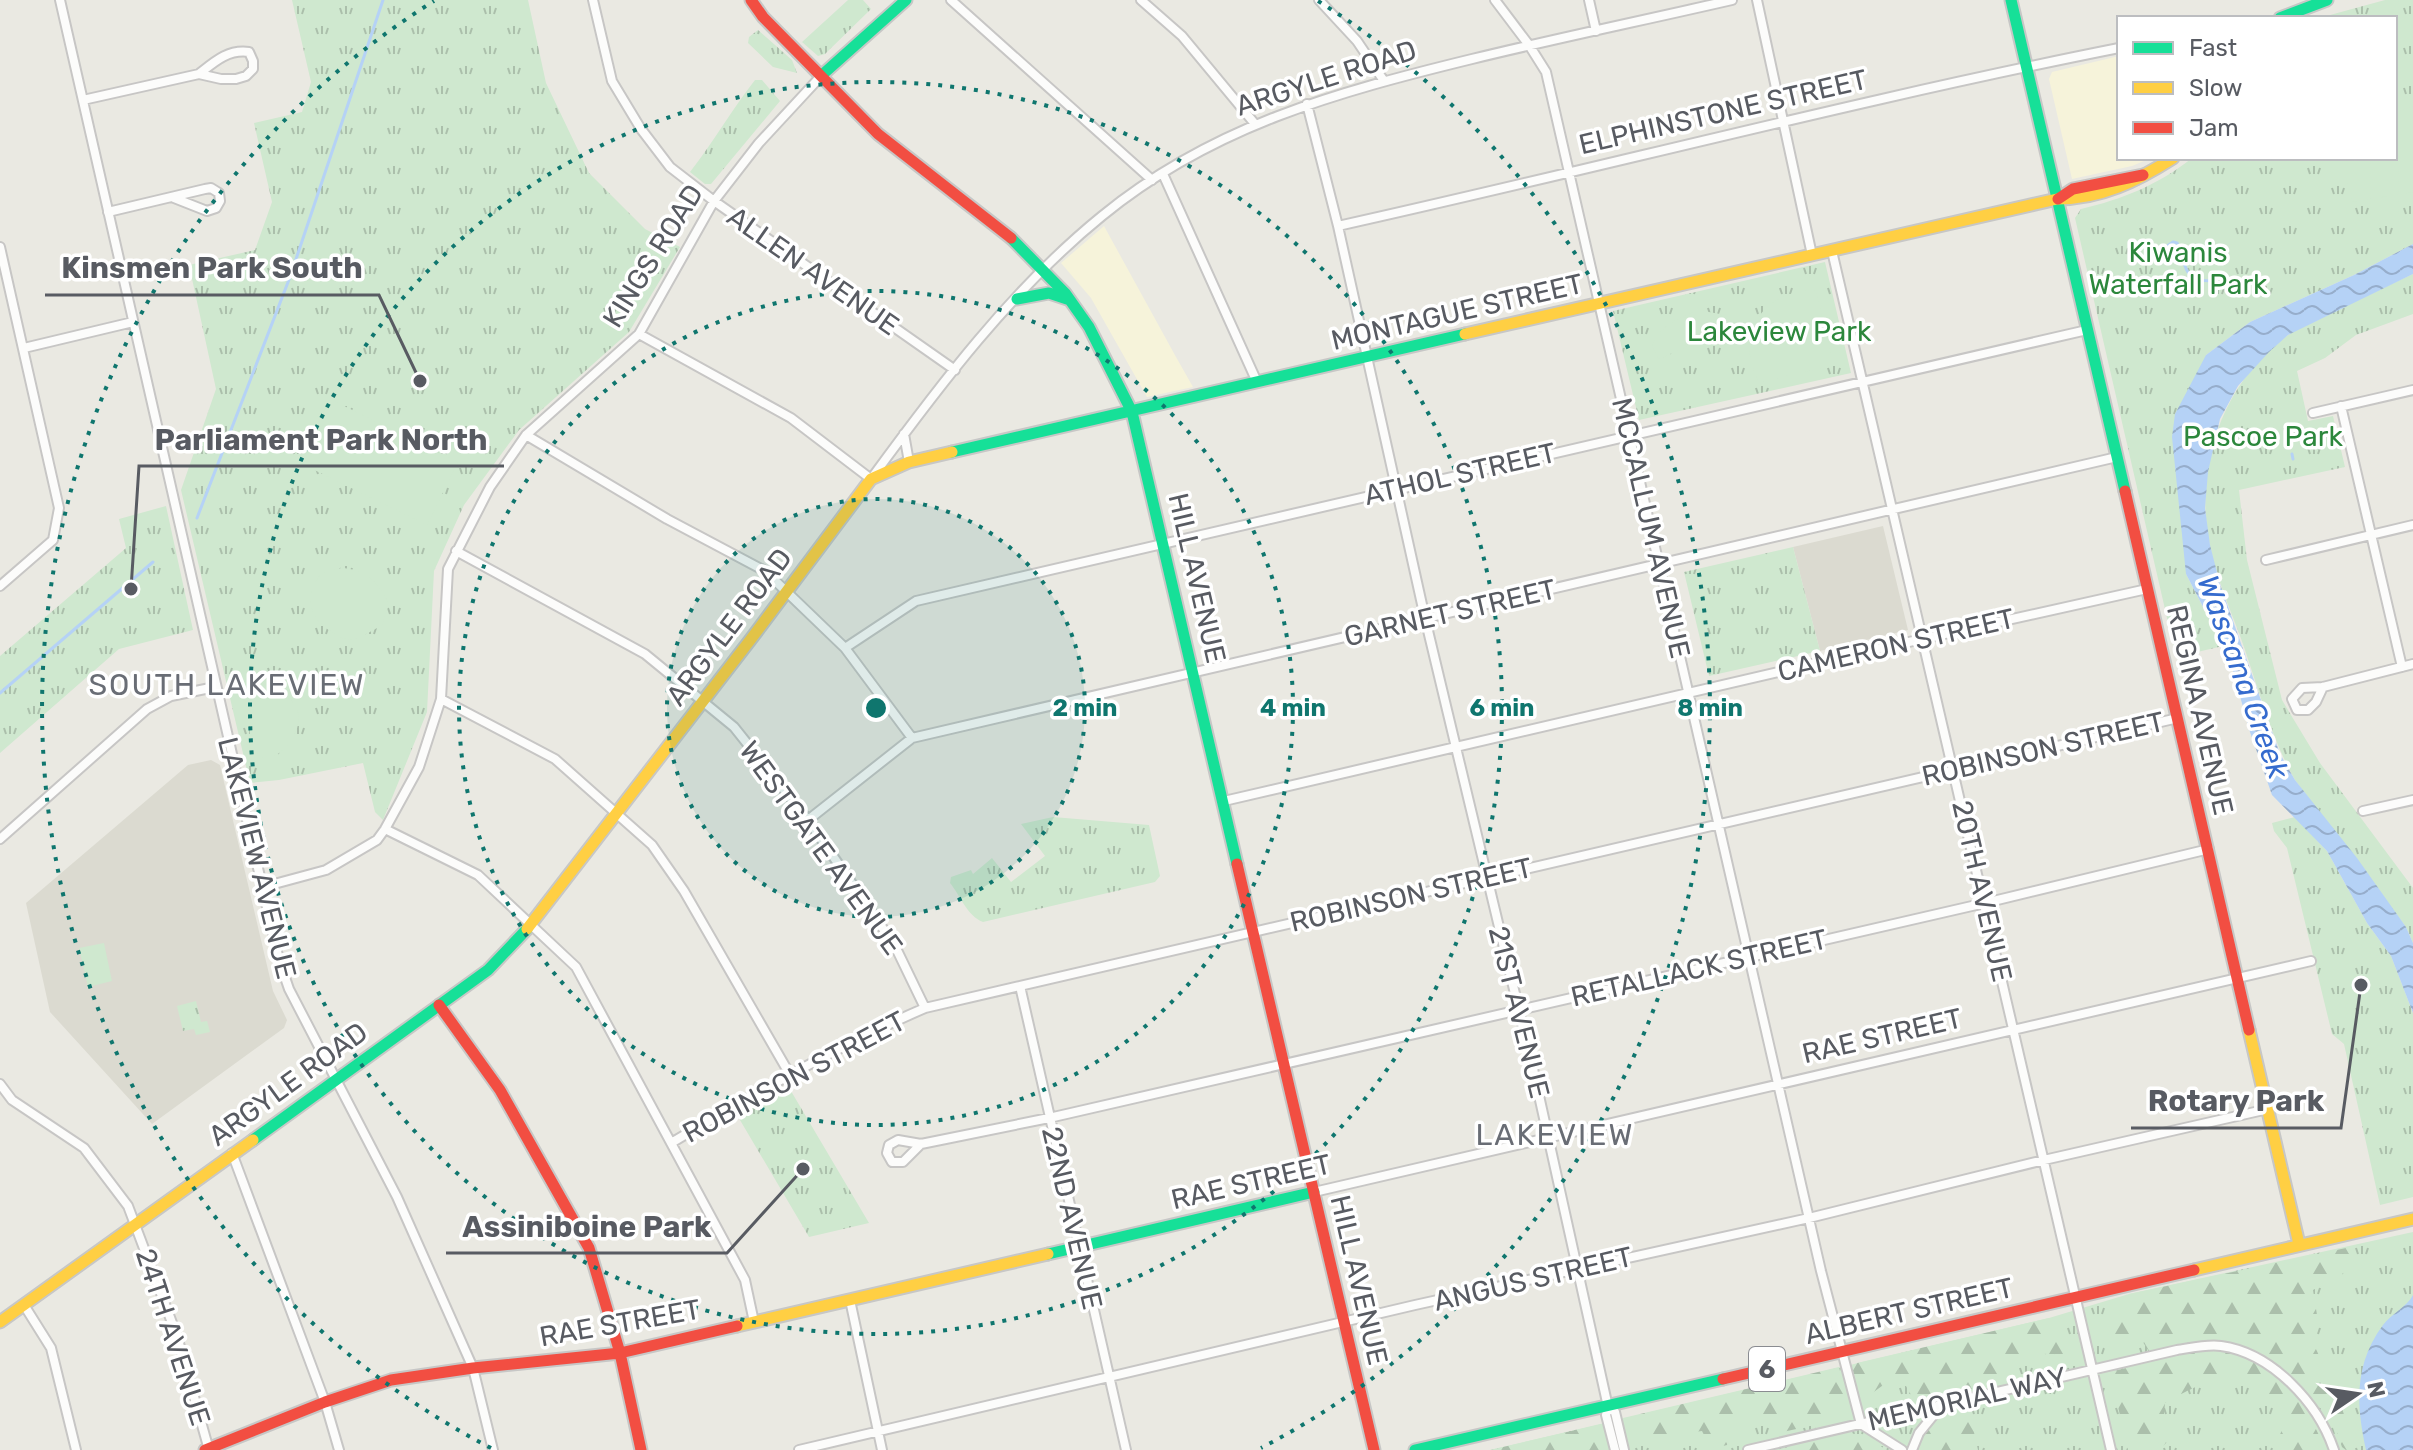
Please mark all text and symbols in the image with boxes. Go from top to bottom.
legend [2117,16,2397,160]
street label: ARGYLE ROAD [1231,33,1421,123]
text: Fast [2189,34,2237,62]
street label: ELPHINSTONE STREET [1576,63,1870,161]
text: Slow [2189,74,2242,102]
text: Jam [2189,114,2239,142]
street label: KINGS ROAD [596,178,710,334]
street label: ALLEN AVENUE [721,200,905,342]
park label: Kiwanis Waterfall Park [2088,236,2268,301]
callout: Kinsmen Park South [45,241,379,295]
text: Kinsmen Park South [61,250,363,286]
street label: MONTAGUE STREET [1328,267,1586,357]
park label: Lakeview Park [1687,315,1872,348]
street label: MCCALLUM AVENUE [1605,395,1697,661]
callout: Parliament Park North [139,412,504,466]
park label: Pascoe Park [2183,420,2343,453]
text: Parliament Park North [154,422,488,458]
street label: ATHOL STREET [1361,436,1559,512]
street label: HILL AVENUE [1161,490,1233,666]
street label: ARGYLE ROAD [659,542,799,712]
water label: Wascana Creek [2189,570,2297,784]
street label: GARNET STREET [1341,573,1559,653]
street label: CAMERON STREET [1774,602,2018,688]
street label: REGINA AVENUE [2160,602,2240,818]
district label: SOUTH LAKEVIEW [88,667,366,703]
centre of rings [862,694,890,722]
text: 2 min [1053,694,1118,722]
text: 4 min [1260,694,1326,722]
text: 6 min [1469,694,1535,722]
text: 8 min [1677,694,1743,722]
street label: ROBINSON STREET [1919,705,2167,793]
street label: LAKEVIEW AVENUE [211,734,303,982]
street label: WESTGATE AVENUE [732,735,910,961]
street label: 20TH AVENUE [1945,797,2019,985]
street label: ROBINSON STREET [1287,851,1535,939]
street label: RETALLACK STREET [1568,922,1830,1014]
street label: 21ST AVENUE [1482,923,1556,1101]
street label: RAE STREET [1799,1002,1965,1070]
street label: ROBINSON STREET [677,1004,911,1150]
street label: ARGYLE ROAD [202,1015,374,1153]
callout: Rotary Park [2131,1074,2341,1128]
text: Rotary Park [2148,1083,2325,1119]
district label: LAKEVIEW [1475,1117,1635,1153]
street label: 22ND AVENUE [1035,1123,1109,1313]
street label: RAE STREET [1168,1148,1334,1216]
street label: HILL AVENUE [1323,1192,1395,1368]
callout: Assiniboine Park [446,1199,727,1253]
text: Assiniboine Park [462,1209,712,1245]
street label: ANGUS STREET [1430,1240,1636,1318]
street label: 24TH AVENUE [129,1244,217,1430]
street label: ALBERT STREET [1802,1271,2016,1351]
street label: RAE STREET [537,1293,703,1353]
road number: 6 [1749,1347,1785,1391]
north arrow [2317,1354,2397,1434]
street label: MEMORIAL WAY [1864,1360,2070,1438]
text: N [2361,1379,2391,1400]

